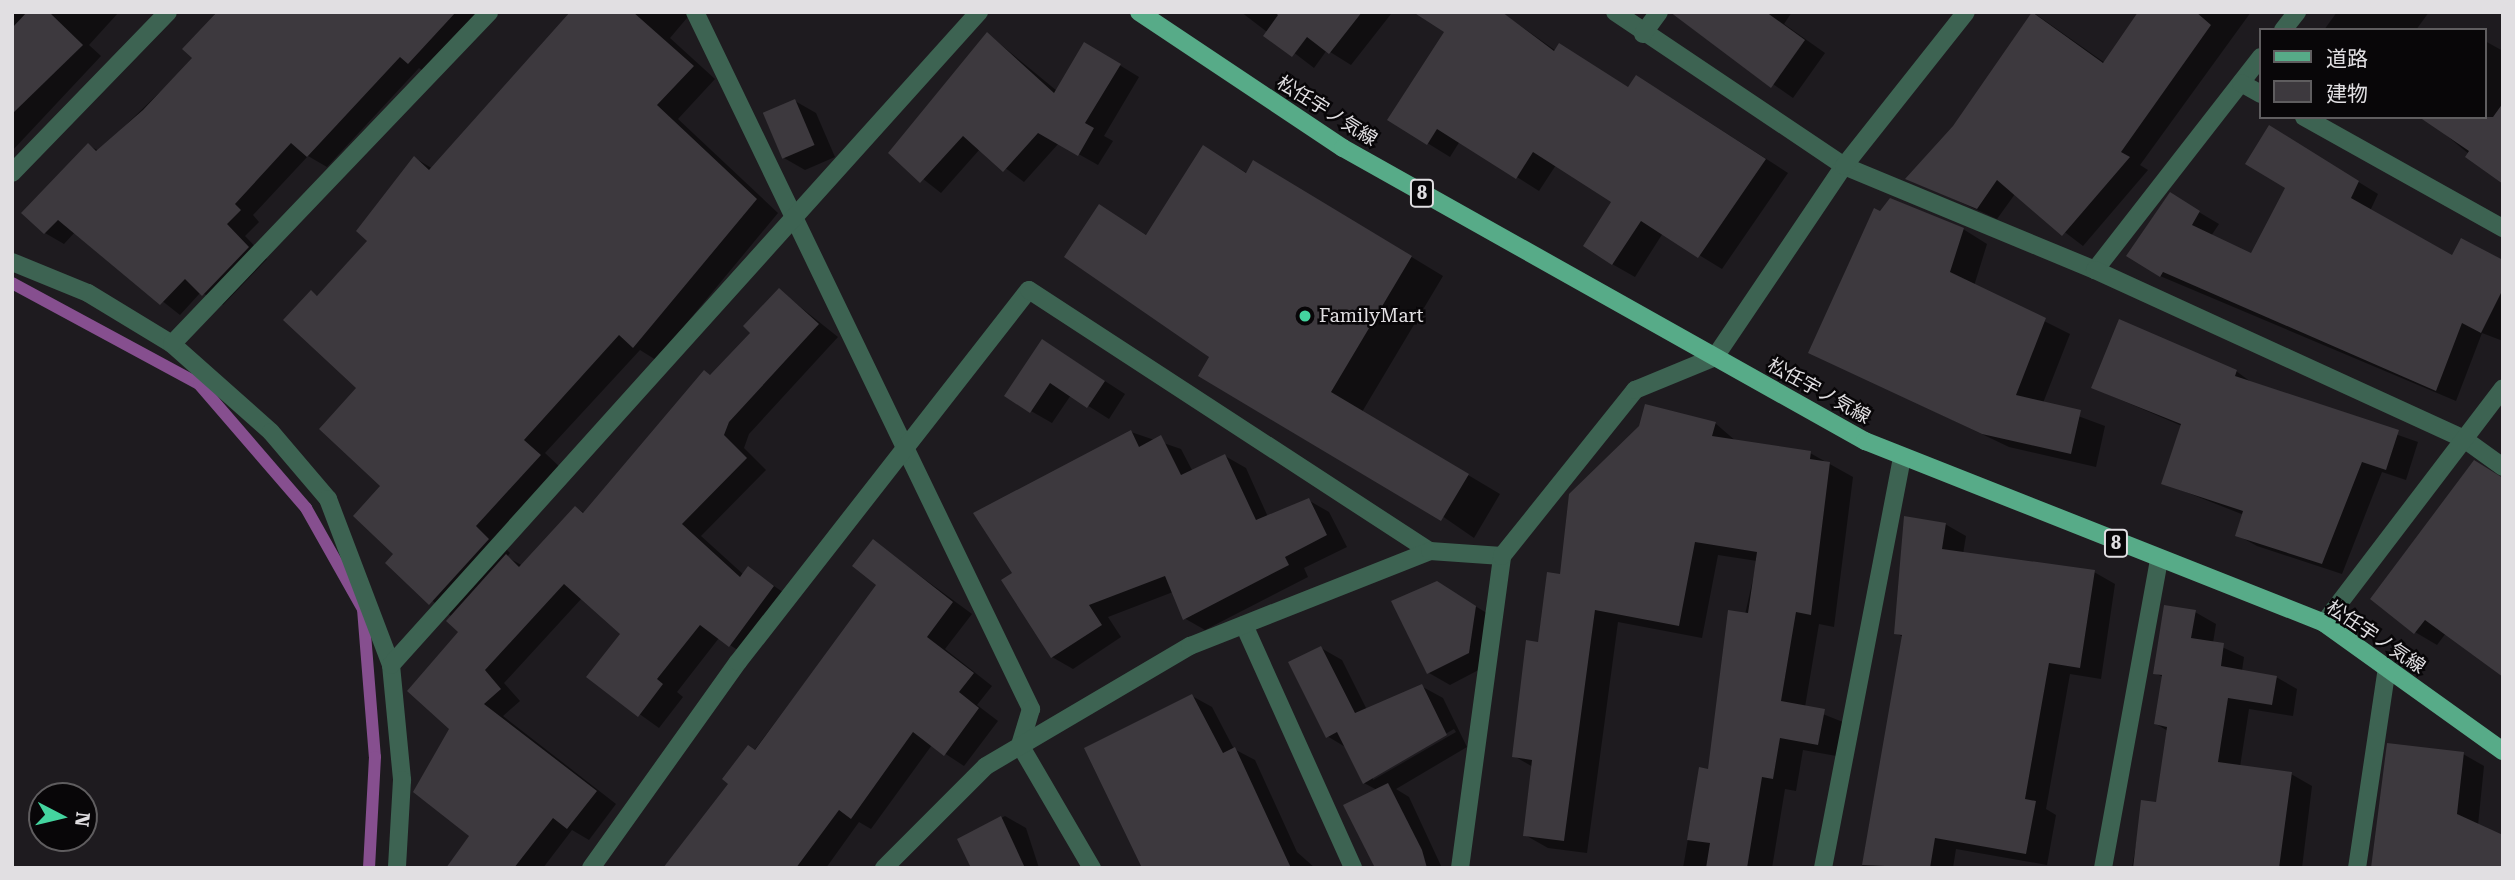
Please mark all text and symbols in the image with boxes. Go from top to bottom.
legend [2260,28,2487,119]
text: 道路 [2326,47,2368,71]
street label: 松任宇ノ気線 [1273,71,1381,151]
text: 建物 [2326,82,2368,106]
road number: 8 [1410,178,1434,208]
place label: FamilyMart [1319,305,1424,327]
marker: FamilyMart [1297,308,1313,324]
street label: 松任宇ノ気線 [1764,353,1874,429]
road number: 8 [2104,528,2128,558]
street label: 松任宇ノ気線 [2322,596,2430,678]
north arrow [28,782,98,852]
text: N [70,811,95,828]

